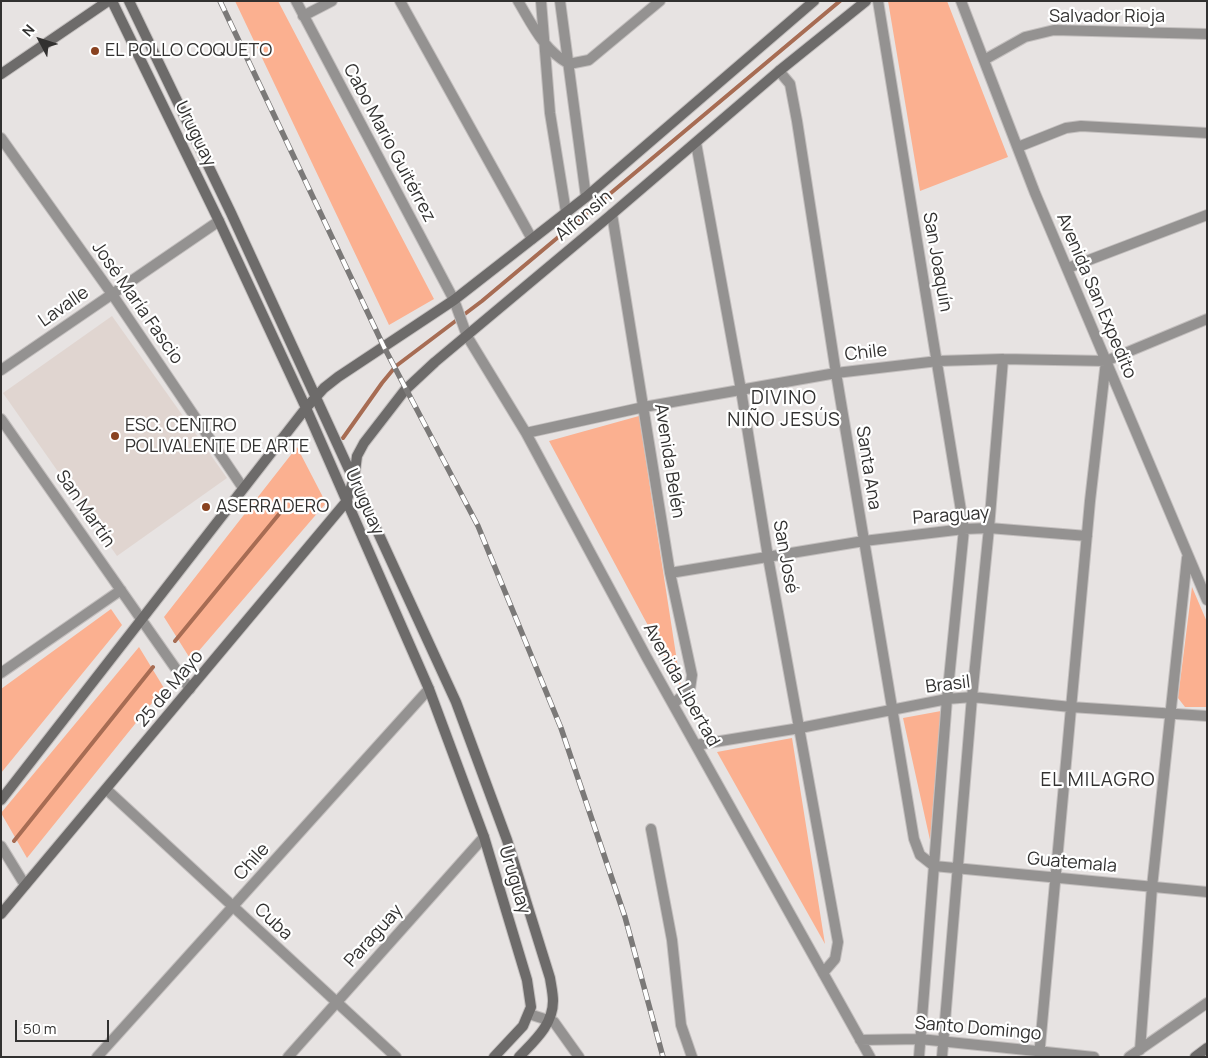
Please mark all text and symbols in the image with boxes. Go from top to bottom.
street label: Salvador Rioja [1049,6,1165,28]
north arrow [15,15,65,65]
text: N [18,20,39,40]
place label: EL POLLO COQUETO [105,40,272,62]
marker: EL POLLO COQUETO [89,45,101,57]
street label: Cabo Mario Guitérrez [338,60,440,226]
street label: Uruguay [170,98,220,170]
street label: Alfonsín [551,186,617,246]
street label: Avenida San Expedito [1051,210,1141,382]
street label: San Joaquín [918,211,956,313]
street label: José María Fascio [87,238,187,368]
street label: Lavalle [35,282,93,332]
street label: Chile [844,340,888,366]
district label: DIVINO NIÑO JESÚS [726,388,842,432]
street label: Avenida Belén [649,402,689,520]
place label: ESC. CENTRO POLIVALENTE DE ARTE [125,415,309,458]
street label: Santa Ana [851,424,885,512]
marker: ESC. CENTRO POLIVALENTE DE ARTE [109,430,121,442]
street label: San Martín [51,466,119,552]
street label: Uruguay [340,466,388,538]
place label: ASERRADERO [216,496,329,518]
marker: ASERRADERO [200,501,212,513]
street label: Paraguay [912,503,990,529]
street label: San José [768,519,802,595]
street label: Avenida Libertad [638,619,724,751]
street label: 25 de Mayo [132,646,208,732]
street label: Brasil [924,672,972,698]
district label: EL MILAGRO [1039,770,1157,792]
street label: Chile [230,839,274,885]
street label: Uruguay [493,843,535,917]
street label: Guatemala [1026,848,1118,878]
street label: Cuba [249,899,297,945]
street label: Paraguay [340,900,408,972]
scale bar [18,1010,111,1042]
street label: Santo Domingo [914,1013,1042,1045]
text: 50 m [23,1018,57,1039]

